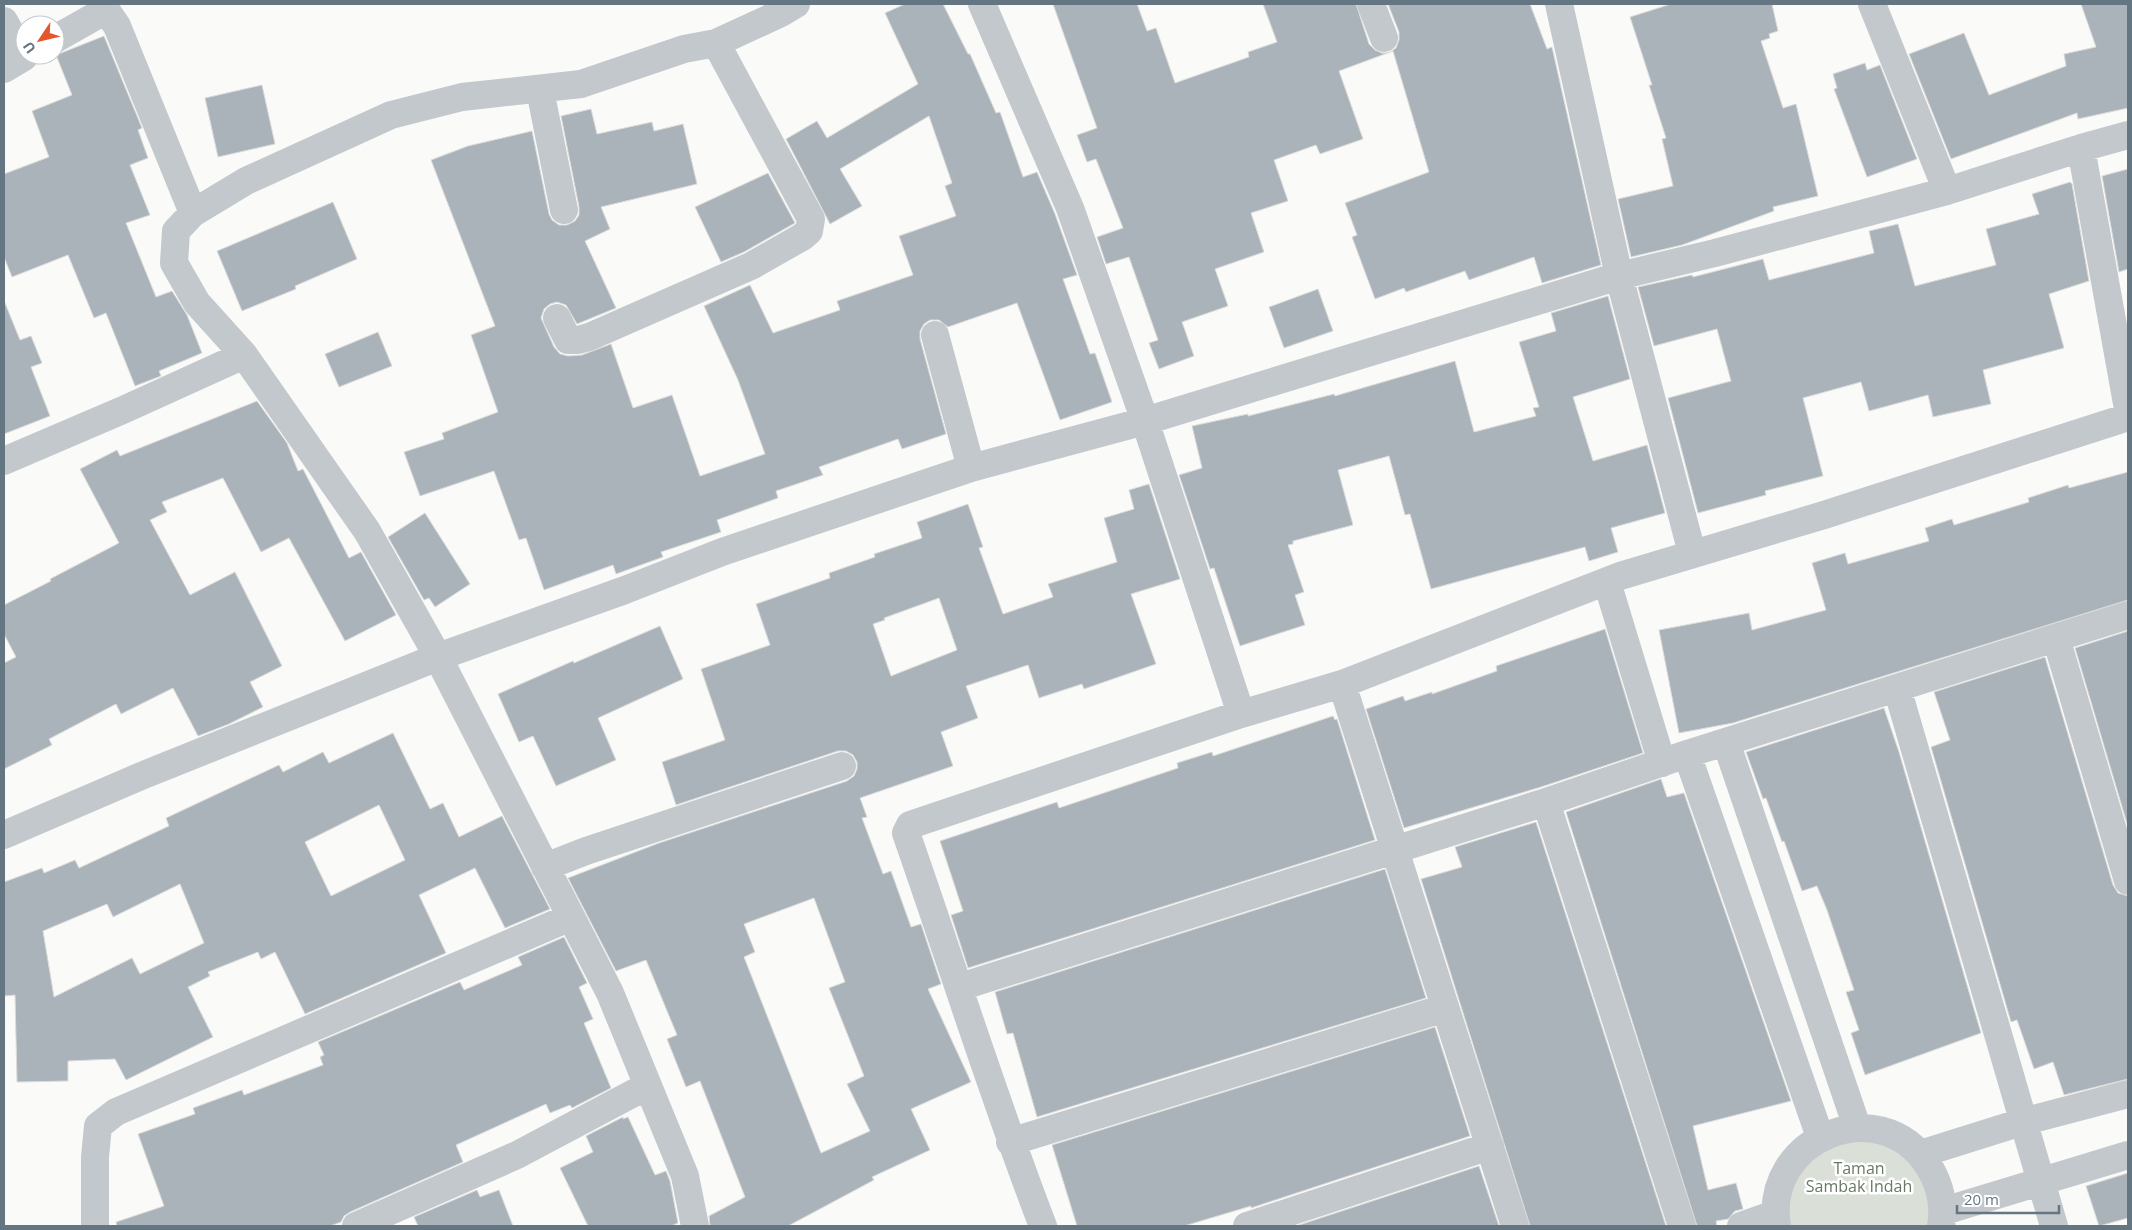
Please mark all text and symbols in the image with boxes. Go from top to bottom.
north arrow [15,15,65,65]
text: U [18,38,40,58]
park label: Taman Sambak Indah [1806,1157,1912,1197]
scale bar [1957,1182,2060,1214]
text: 20 m [1964,1189,1999,1209]

